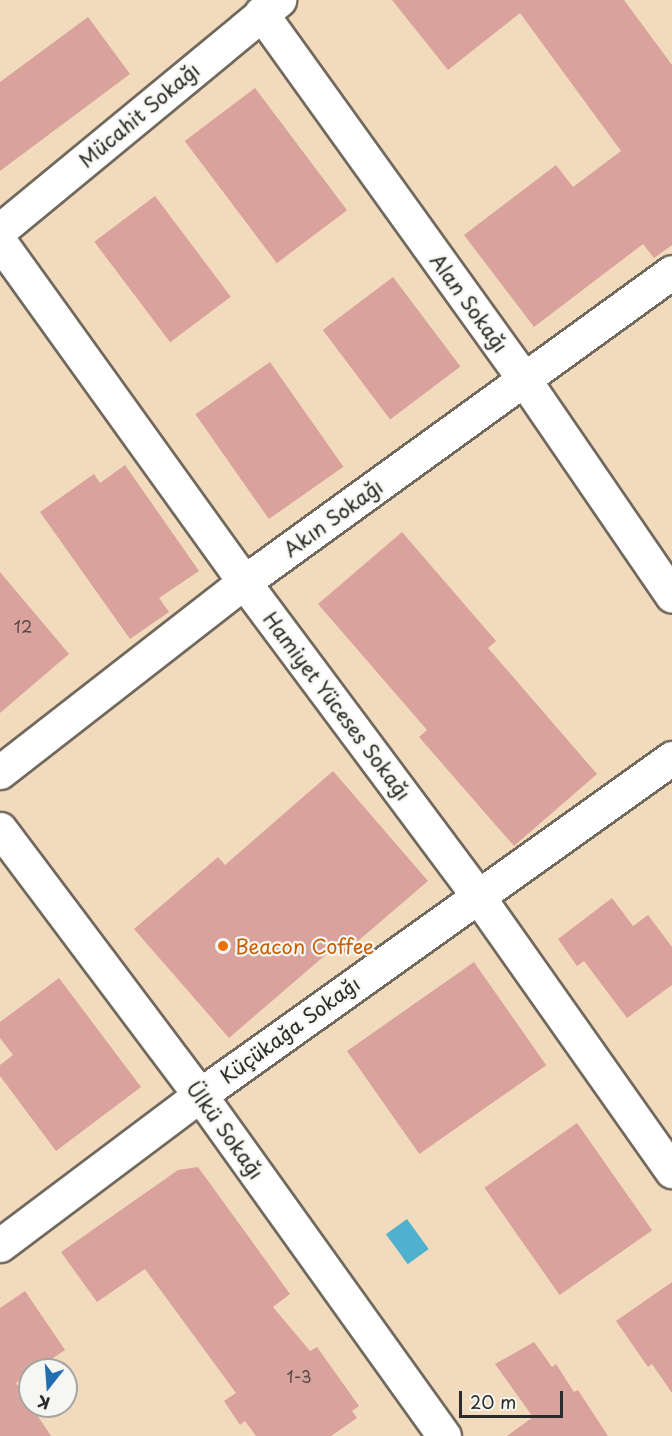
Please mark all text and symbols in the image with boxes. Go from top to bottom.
street label: Mücahit Sokağı [74,58,204,172]
street label: Alan Sokağı [425,249,513,357]
street label: Akın Sokağı [279,474,387,562]
street label: Hamiyet Yüceses Sokağı [258,606,416,806]
house number: 12 [14,616,32,636]
place label: Beacon Coffee [235,934,375,958]
marker: Beacon Coffee [216,939,230,953]
street label: Küçükağa Sokağı [215,971,365,1089]
street label: Ülkü Sokağı [181,1076,269,1184]
north arrow [18,1358,78,1418]
house number: 1-3 [287,1366,311,1386]
scale bar [462,1379,566,1417]
text: 20 m [470,1388,516,1415]
text: K [34,1390,52,1416]

